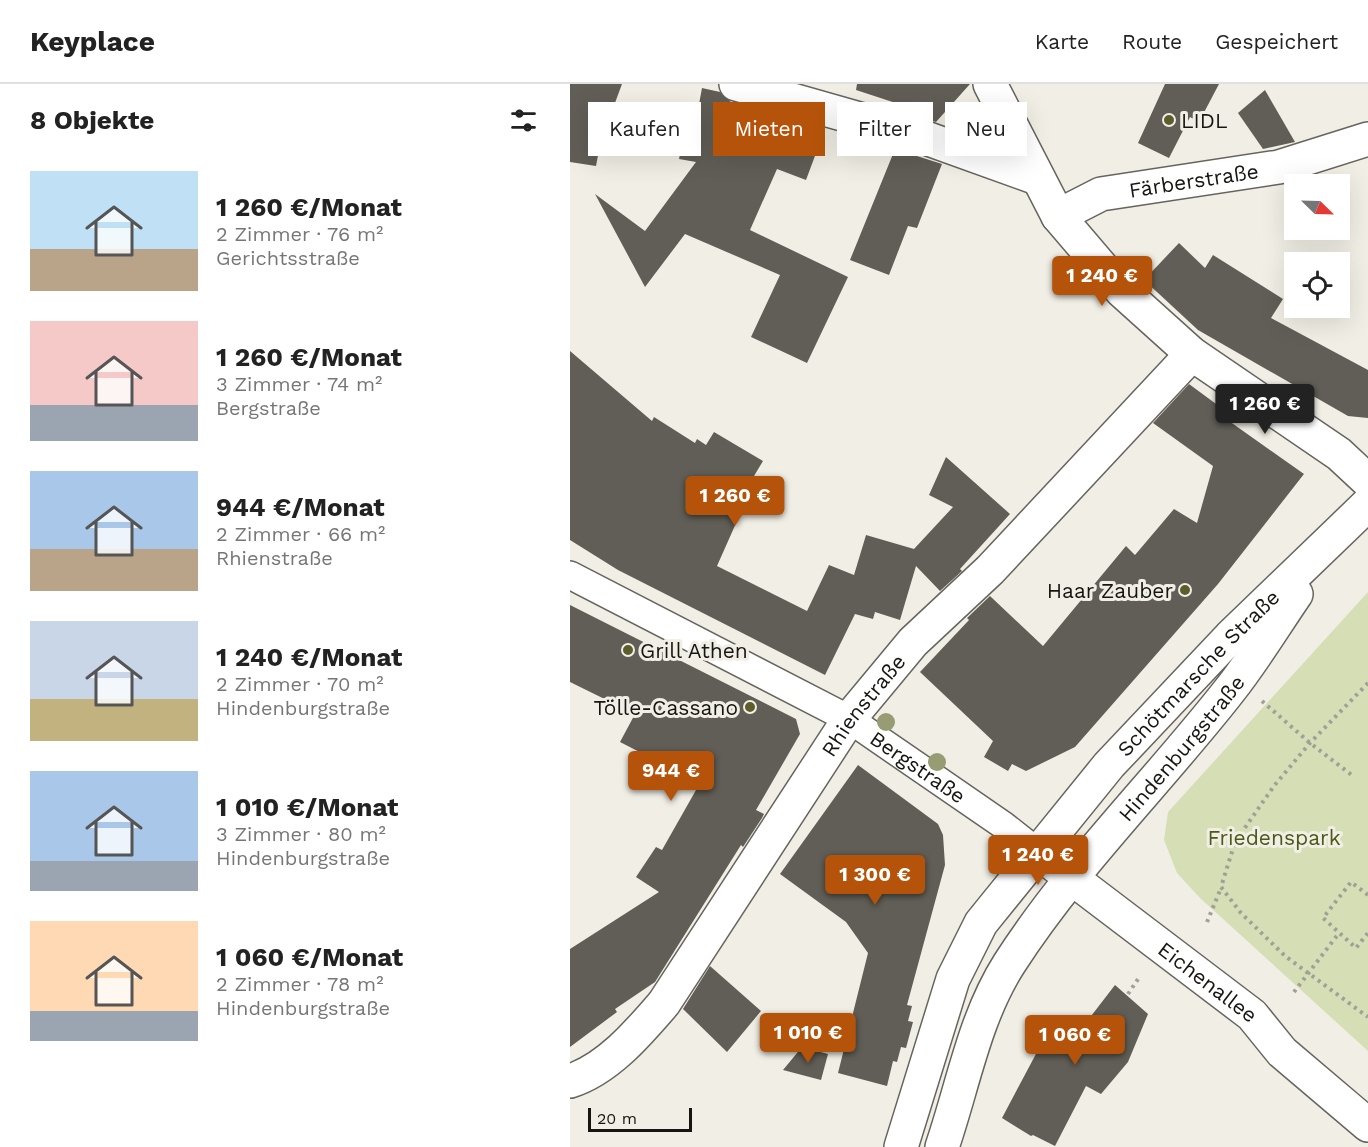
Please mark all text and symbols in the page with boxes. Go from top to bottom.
text: Keyplace [30,25,155,58]
text: Karte [1035,29,1089,54]
text: Route [1122,29,1182,54]
text: Gespeichert [1215,29,1338,54]
chip: Kaufen [588,102,701,156]
chip: Mieten [713,102,825,156]
chip: Filter [837,102,933,156]
chip: Neu [945,102,1027,156]
icon: filters [507,104,540,137]
text: 8 Objekte [30,105,154,135]
place label: LIDL [1181,108,1227,133]
marker: LIDL [1162,113,1176,127]
street label: Färberstraße [1127,158,1260,202]
north arrow [1284,174,1350,240]
map controls [1284,174,1350,318]
text: 1 260 €/Monat [216,192,402,222]
icon: home [78,195,150,267]
text: 2 Zimmer · 76 m² [216,222,383,246]
text: Gerichtsstraße [216,246,360,270]
button: locate [1284,252,1350,318]
pin: 1 240 € [1047,256,1157,307]
text: 1 240 € [1066,263,1138,287]
text: 1 260 €/Monat [216,342,402,372]
icon: home [78,345,150,417]
text: 3 Zimmer · 74 m² [216,372,382,396]
pin: 1 260 € [1210,384,1320,435]
text: 1 260 € [1229,391,1301,415]
text: Bergstraße [216,396,321,420]
pin: 1 260 € [680,476,790,527]
text: 1 260 € [699,483,771,507]
text: 944 €/Monat [216,492,385,522]
icon: home [78,495,150,567]
text: 2 Zimmer · 66 m² [216,522,385,546]
text: Rhienstraße [216,546,333,570]
place label: Haar Zauber [1047,578,1173,603]
marker: Haar Zauber [1178,583,1192,597]
street label: Schötmarsche Straße [1112,584,1284,761]
place label: Grill Athen [640,638,748,663]
text: 1 240 €/Monat [216,642,402,672]
marker: Grill Athen [621,643,635,657]
icon: home [78,645,150,717]
street label: Rhienstraße [816,649,910,761]
street label: Hindenburgstraße [1113,670,1249,826]
text: 2 Zimmer · 70 m² [216,672,384,696]
place label: Tölle-Cassano [593,695,738,720]
text: Hindenburgstraße [216,696,390,720]
marker: Tölle-Cassano [743,700,757,714]
street label: Bergstraße [866,725,971,808]
pin: 944 € [629,751,713,802]
text: 944 € [642,758,700,782]
text: 1 010 €/Monat [216,792,398,822]
icon: home [78,795,150,867]
text: 3 Zimmer · 80 m² [216,822,386,846]
park label: Friedenspark [1207,825,1341,850]
pin: 1 240 € [983,835,1093,886]
text: 1 240 € [1002,842,1074,866]
text: Hindenburgstraße [216,846,390,870]
pin: 1 300 € [820,855,930,906]
text: 1 300 € [839,862,911,886]
street label: Eichenallee [1154,936,1263,1027]
text: 1 060 €/Monat [216,942,403,972]
icon: home [78,945,150,1017]
text: 2 Zimmer · 78 m² [216,972,383,996]
text: Hindenburgstraße [216,996,390,1020]
pin: 1 010 € [753,1013,863,1064]
pin: 1 060 € [1020,1015,1130,1066]
text: 1 010 € [774,1020,842,1044]
text: 1 060 € [1039,1022,1111,1046]
scale bar [588,1105,692,1132]
text: 20 m [597,1109,637,1128]

